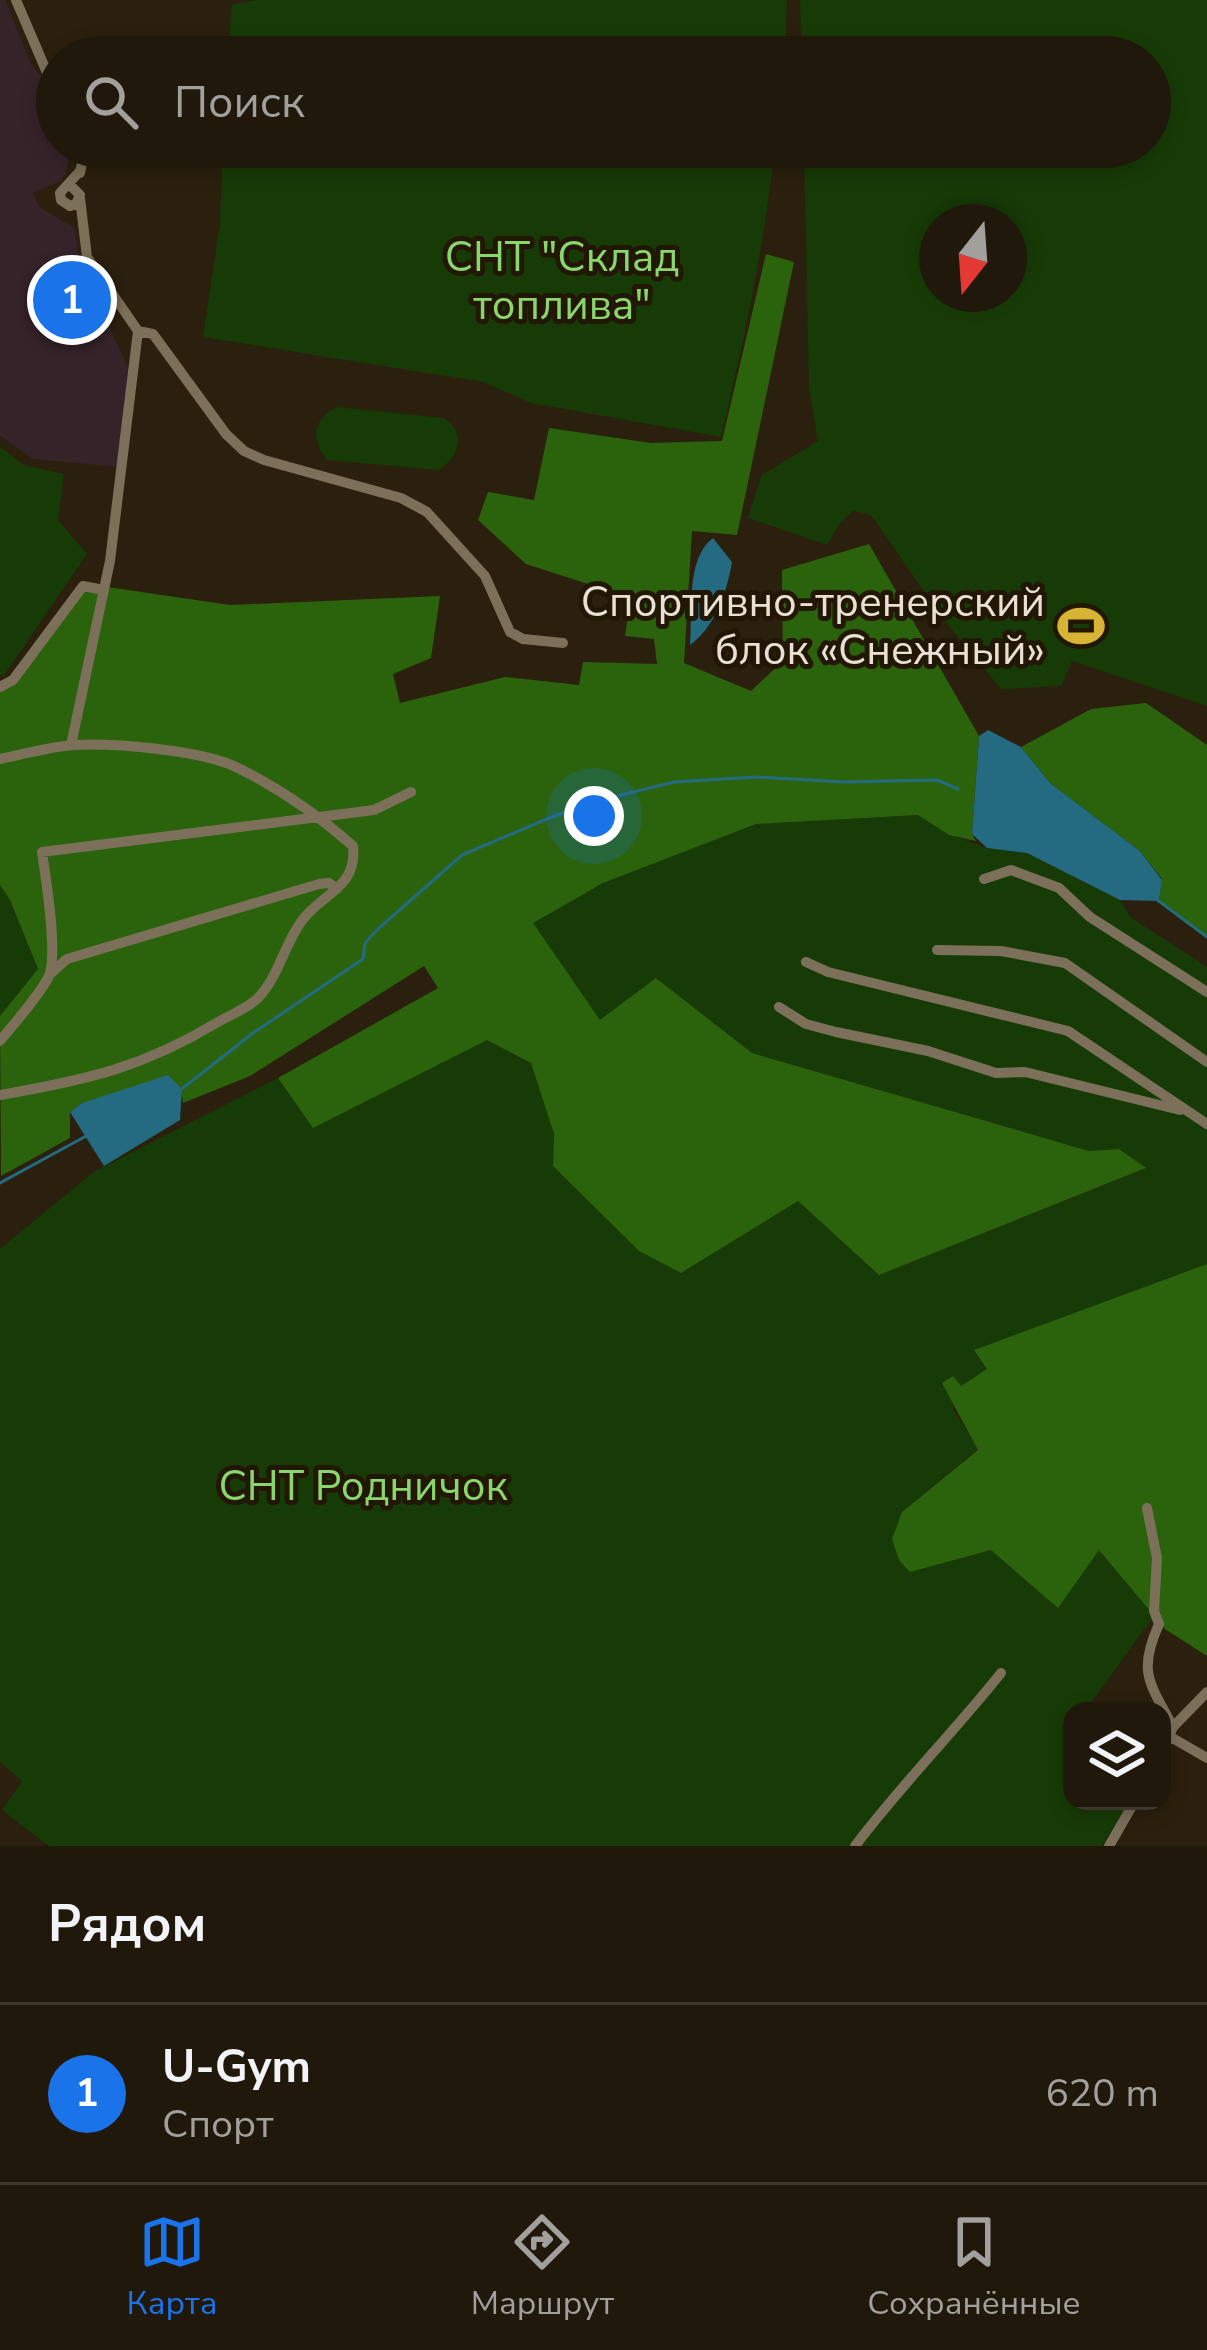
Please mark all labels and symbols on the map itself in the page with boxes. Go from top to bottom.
north arrow [919,204,1027,312]
park label: СНТ "Склад топлива" [445,229,679,334]
pin: 1 [33,255,111,345]
place label: Спортивно-тренерский блок «Снежный» [581,574,1045,679]
sports icon: Спортивно-тренерский блок «Снежный» [1056,601,1106,651]
your location [564,786,624,846]
park label: СНТ Родничок [218,1458,508,1515]

